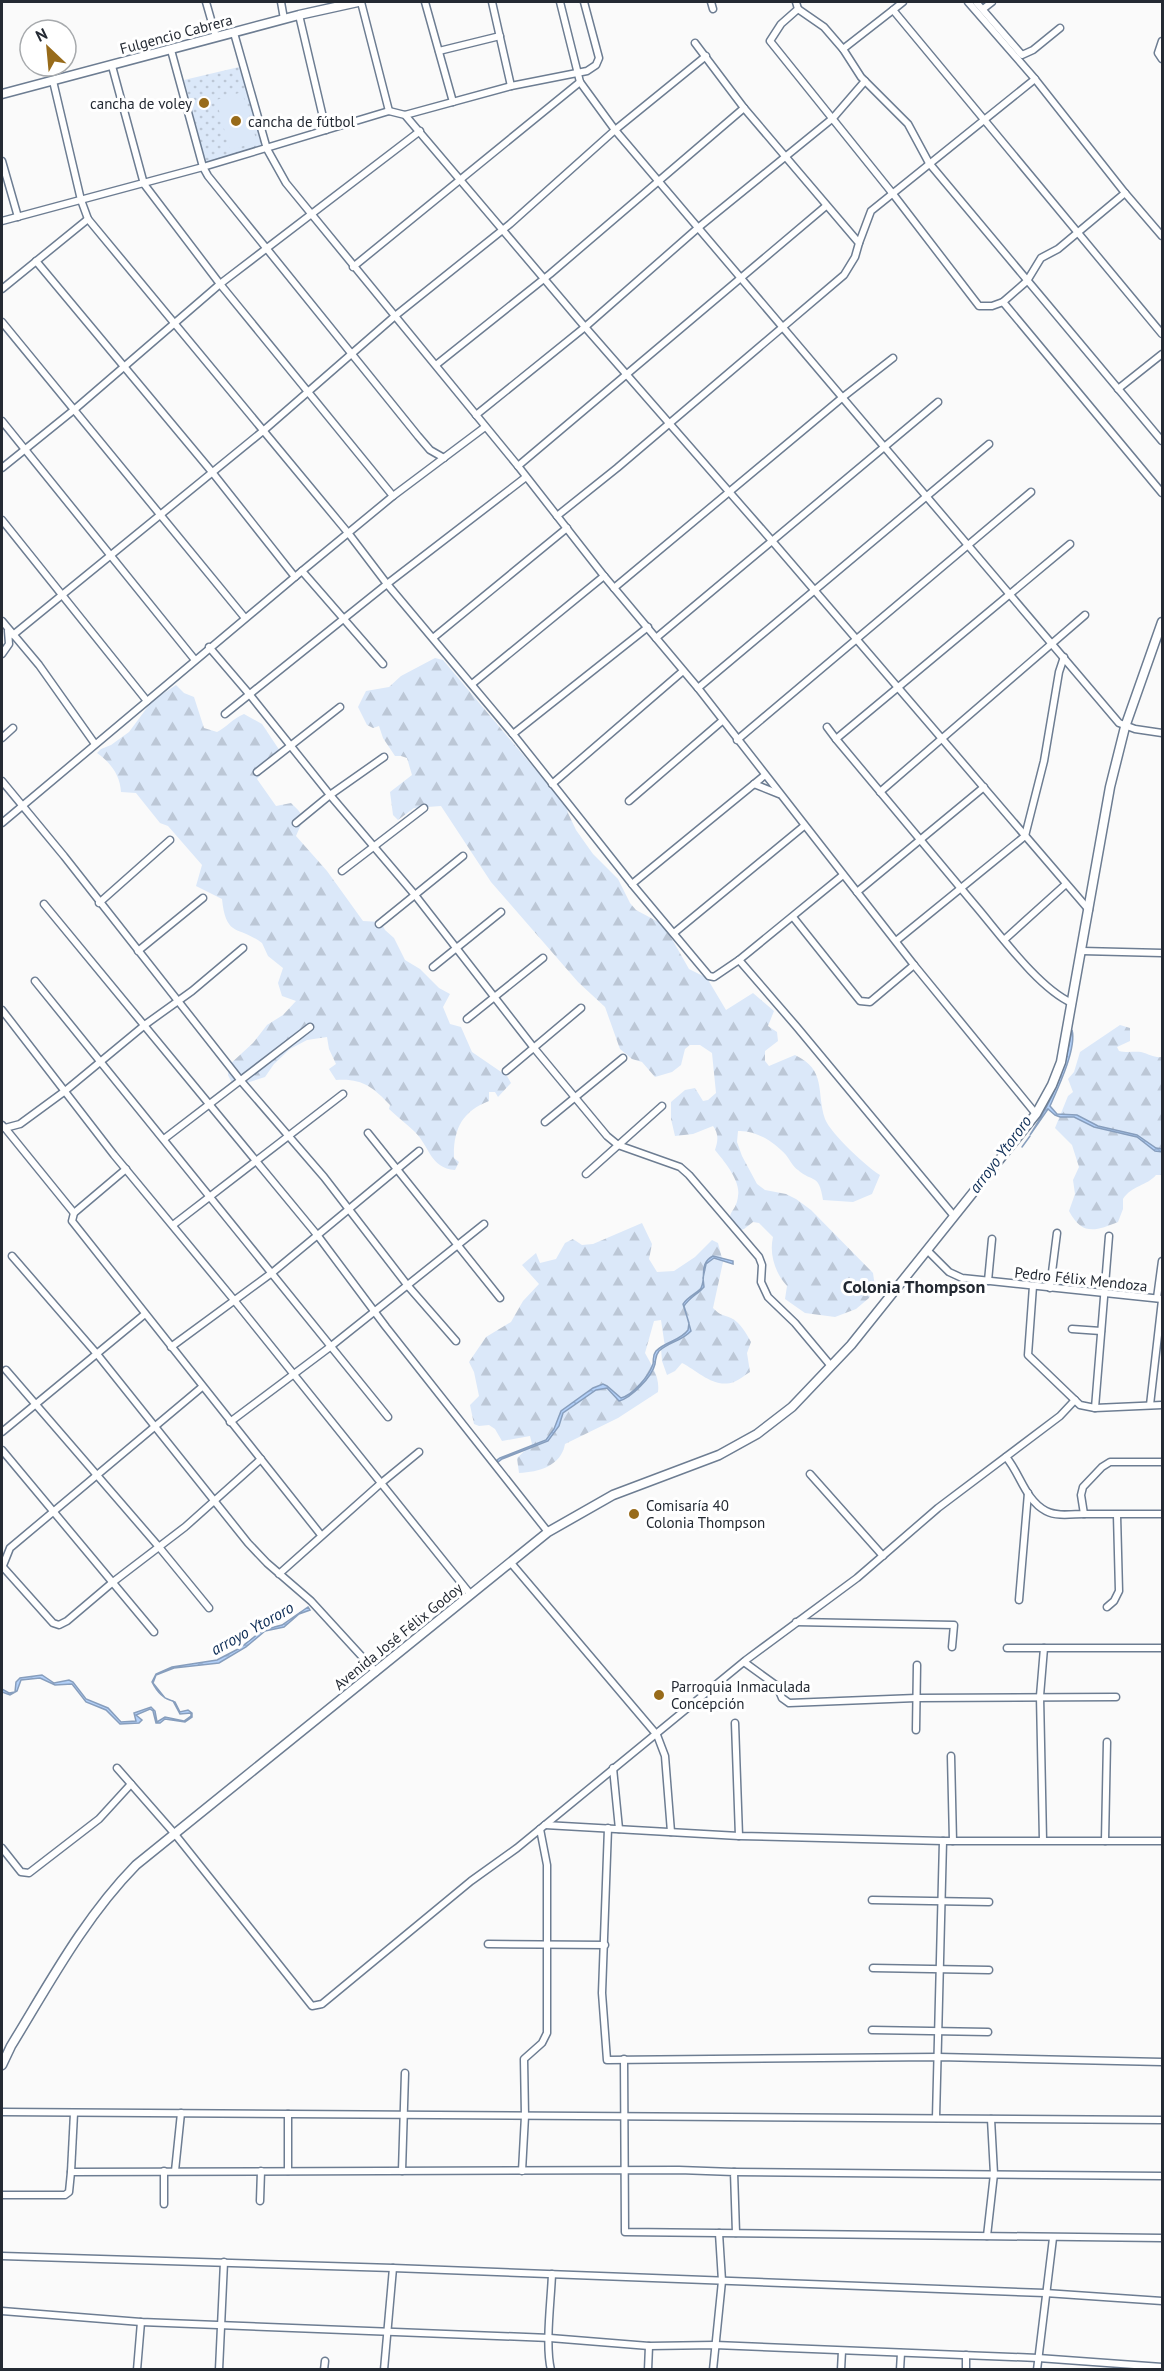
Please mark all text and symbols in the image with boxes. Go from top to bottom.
street label: Fulgencio Cabrera [117,10,235,58]
north arrow [18,18,78,78]
text: N [32,23,51,46]
place label: cancha de voley [90,94,192,113]
marker: cancha de voley [197,96,211,110]
place label: cancha de fútbol [248,112,356,131]
marker: cancha de fútbol [229,114,243,128]
water label: arroyo Ytororo [964,1111,1036,1197]
street label: Pedro Félix Mendoza [1014,1263,1148,1295]
district label: Colonia Thompson [843,1275,985,1298]
place label: Comisaría 40 Colonia Thompson [646,1496,765,1532]
marker: Comisaría 40 Colonia Thompson [627,1507,641,1521]
street label: Avenida José Félix Godoy [330,1578,466,1694]
water label: arroyo Ytororo [207,1597,297,1659]
place label: Parroquia Inmaculada Concepción [671,1677,811,1713]
marker: Parroquia Inmaculada Concepción [652,1688,666,1702]

